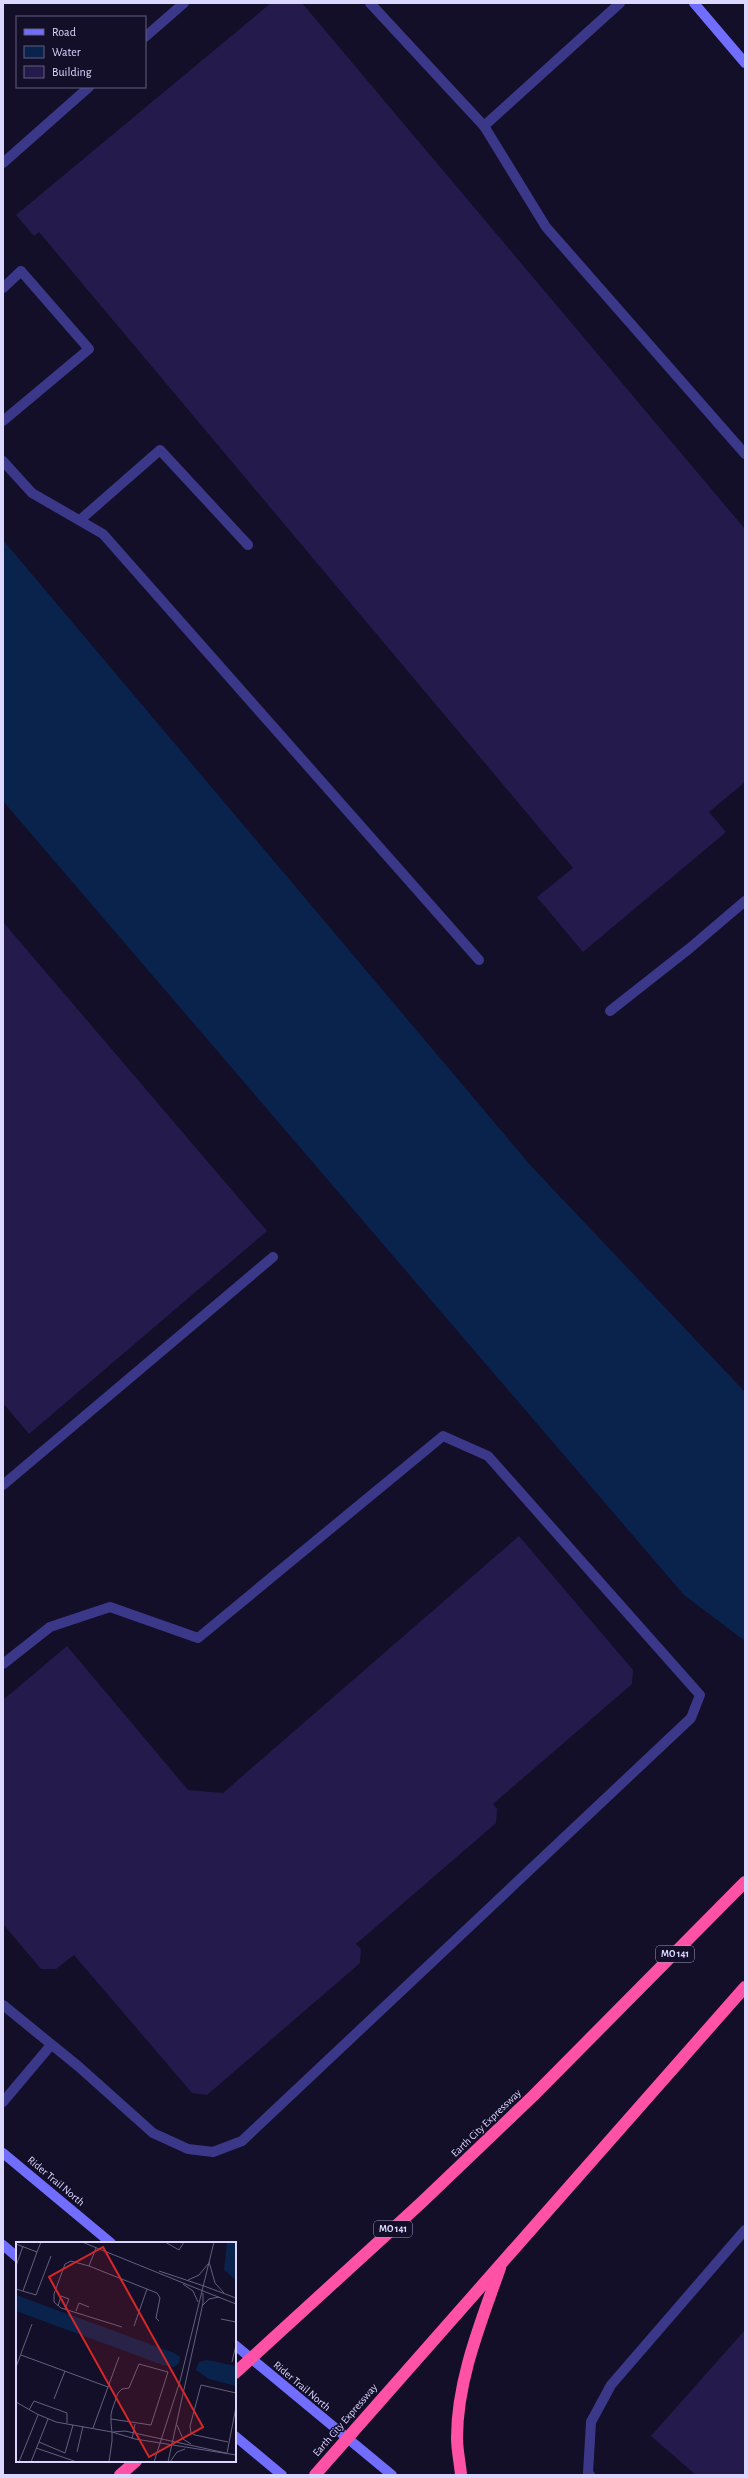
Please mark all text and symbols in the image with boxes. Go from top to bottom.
legend [16,16,146,88]
text: Road [52,26,76,38]
text: Water [52,46,81,58]
text: Building [52,66,92,78]
road number: MO 141 [656,1946,694,1962]
street label: Earth City Expressway [449,2087,523,2159]
street label: Rider Trail North [25,2154,87,2208]
road number: MO 141 [374,2221,412,2237]
inset map [16,2242,236,2462]
street label: Rider Trail North [271,2359,333,2413]
street label: Earth City Expressway [311,2381,380,2458]

